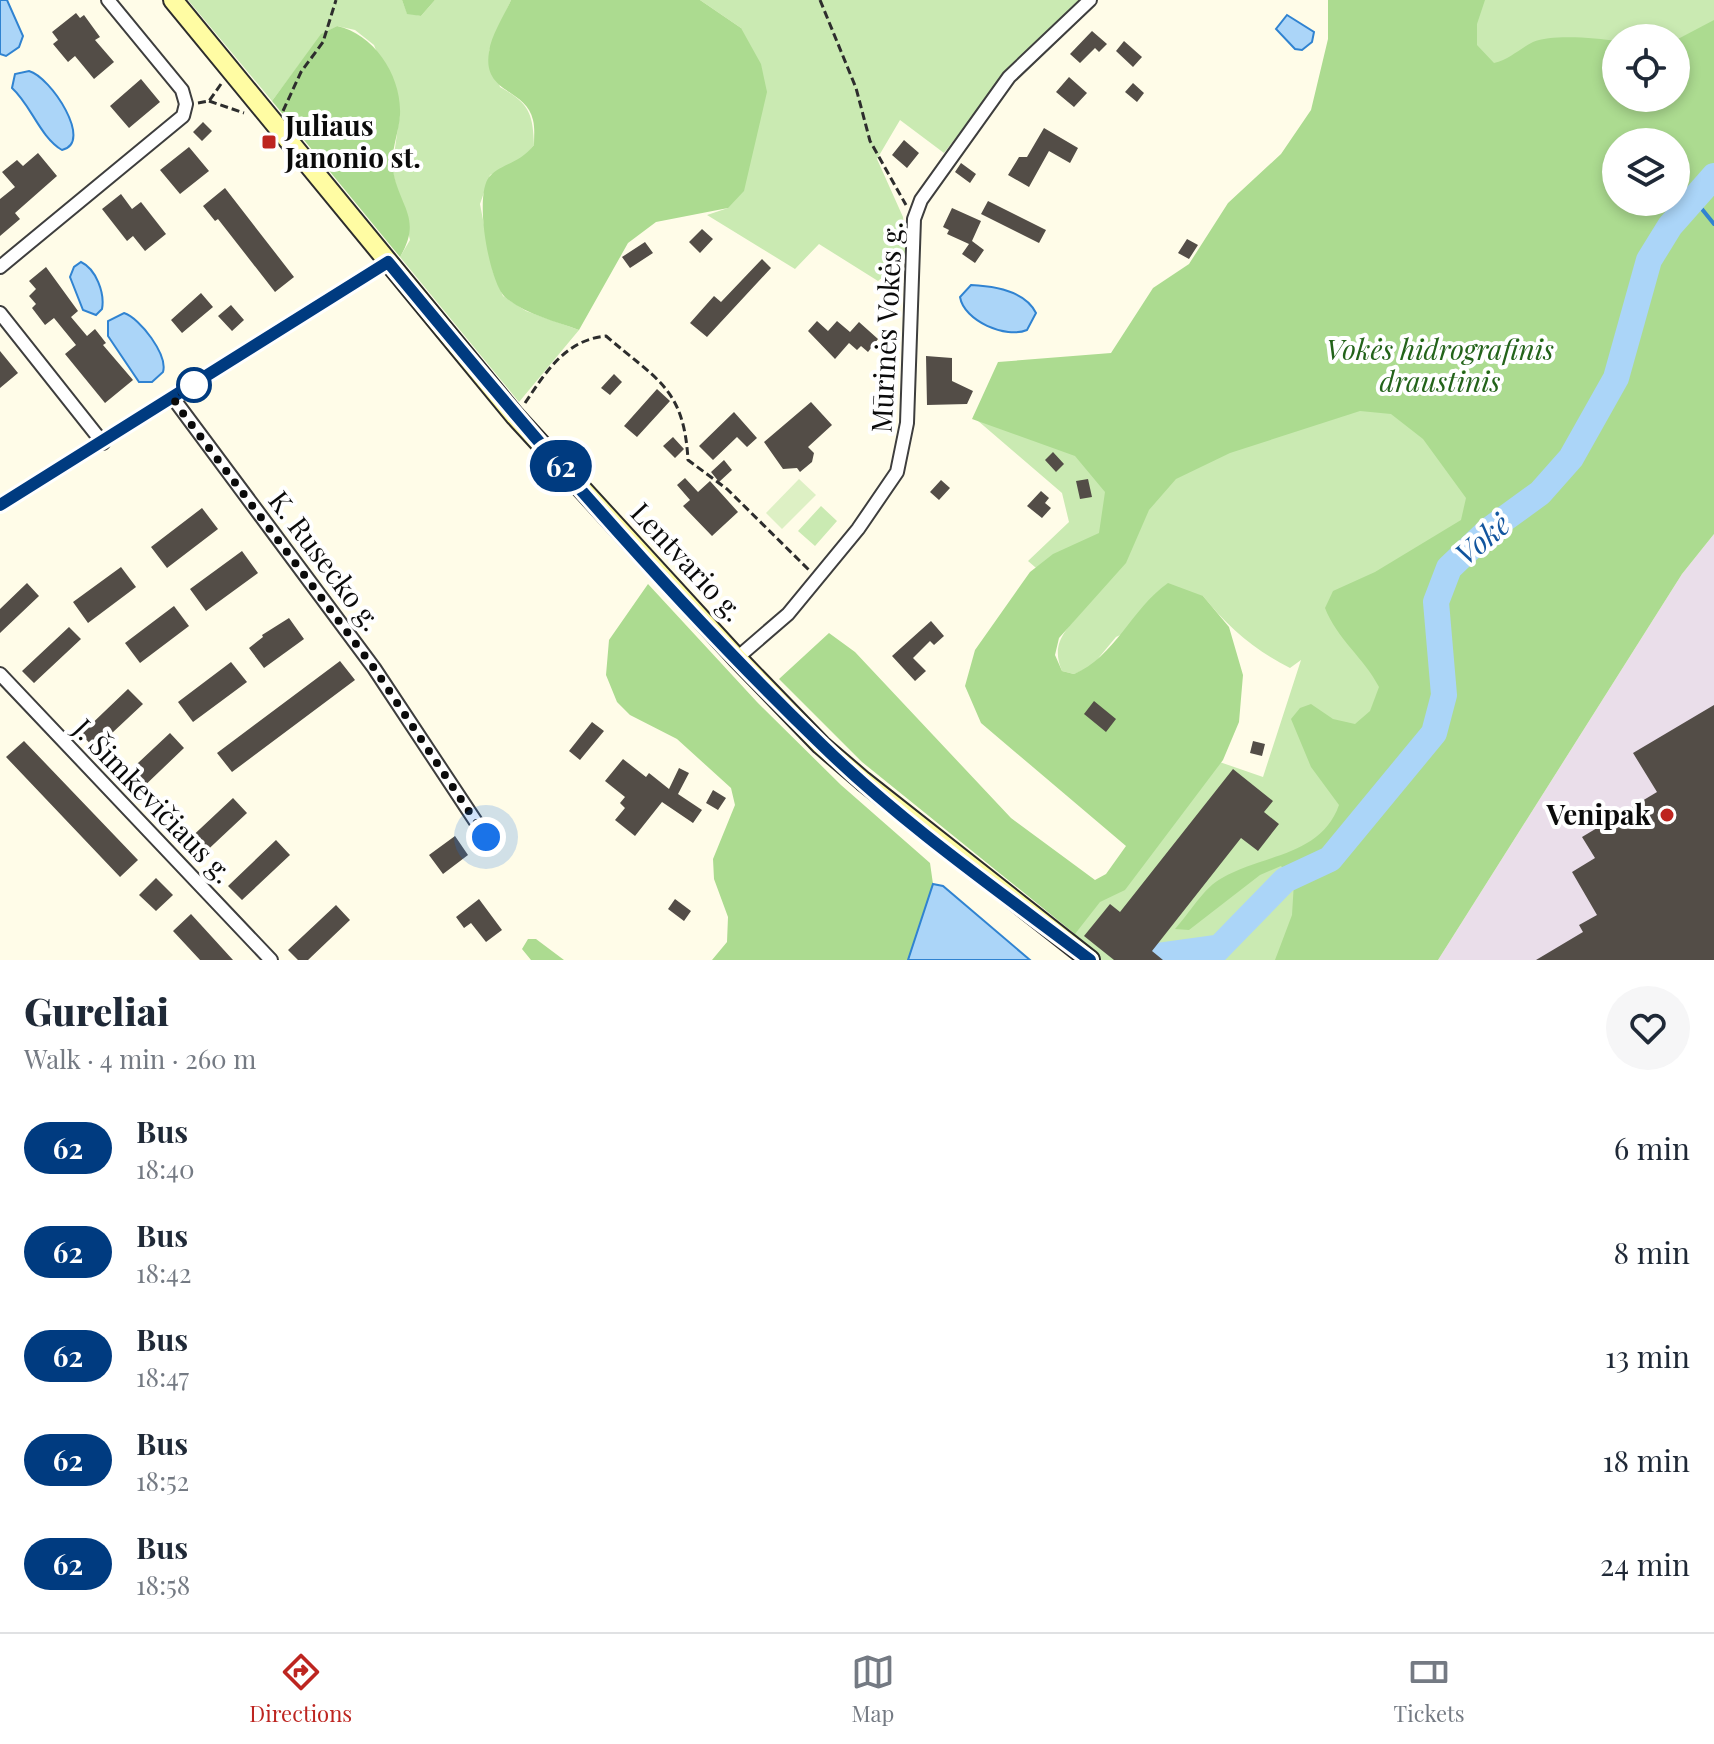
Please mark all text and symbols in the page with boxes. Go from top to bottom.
map controls [1602,24,1690,216]
button: locate [1602,24,1690,112]
place label: Juliaus Janonio st. [284,106,421,175]
button: layers [1602,128,1690,216]
marker: Juliaus Janonio st. [260,133,278,151]
street label: Mūrinės Vokės g. [861,220,910,434]
park label: Vokės hidrografinis draustinis [1326,330,1554,399]
unlabelled marker [177,368,211,402]
line badge: 62 [525,440,597,492]
text: 62 [546,447,576,484]
street label: K. Rusecko g. [262,483,391,637]
street label: Lentvario g. [624,494,753,628]
water label: Vokė [1446,504,1518,573]
street label: J. Šimkevičiaus g. [65,709,242,890]
place label: Venipak [1546,795,1652,832]
marker: Venipak [1658,806,1676,824]
your location [466,817,506,857]
text: Gureliai [24,985,169,1036]
button: heart [1606,986,1690,1070]
text: Walk · 4 min · 260 m [24,1041,256,1076]
text: Bus [136,1111,188,1151]
text: 6 min [1614,1128,1690,1168]
text: 62 [53,1129,83,1166]
text: 18:40 [136,1151,195,1186]
text: Bus [136,1215,188,1255]
text: 8 min [1614,1232,1690,1272]
text: 62 [53,1233,83,1270]
text: 18:42 [136,1255,191,1290]
text: Bus [136,1319,188,1359]
text: 13 min [1605,1336,1690,1376]
text: 62 [53,1337,83,1374]
text: 18:47 [136,1359,189,1394]
text: Bus [136,1423,188,1463]
text: 18 min [1602,1440,1690,1480]
text: 62 [53,1441,83,1478]
text: 18:52 [136,1463,189,1498]
text: Bus [136,1527,188,1567]
text: 24 min [1600,1544,1690,1584]
text: 62 [53,1545,83,1582]
text: 18:58 [136,1567,190,1602]
tab: Directions [249,1650,352,1728]
tab: Map [851,1650,895,1728]
tab: Tickets [1394,1650,1465,1728]

